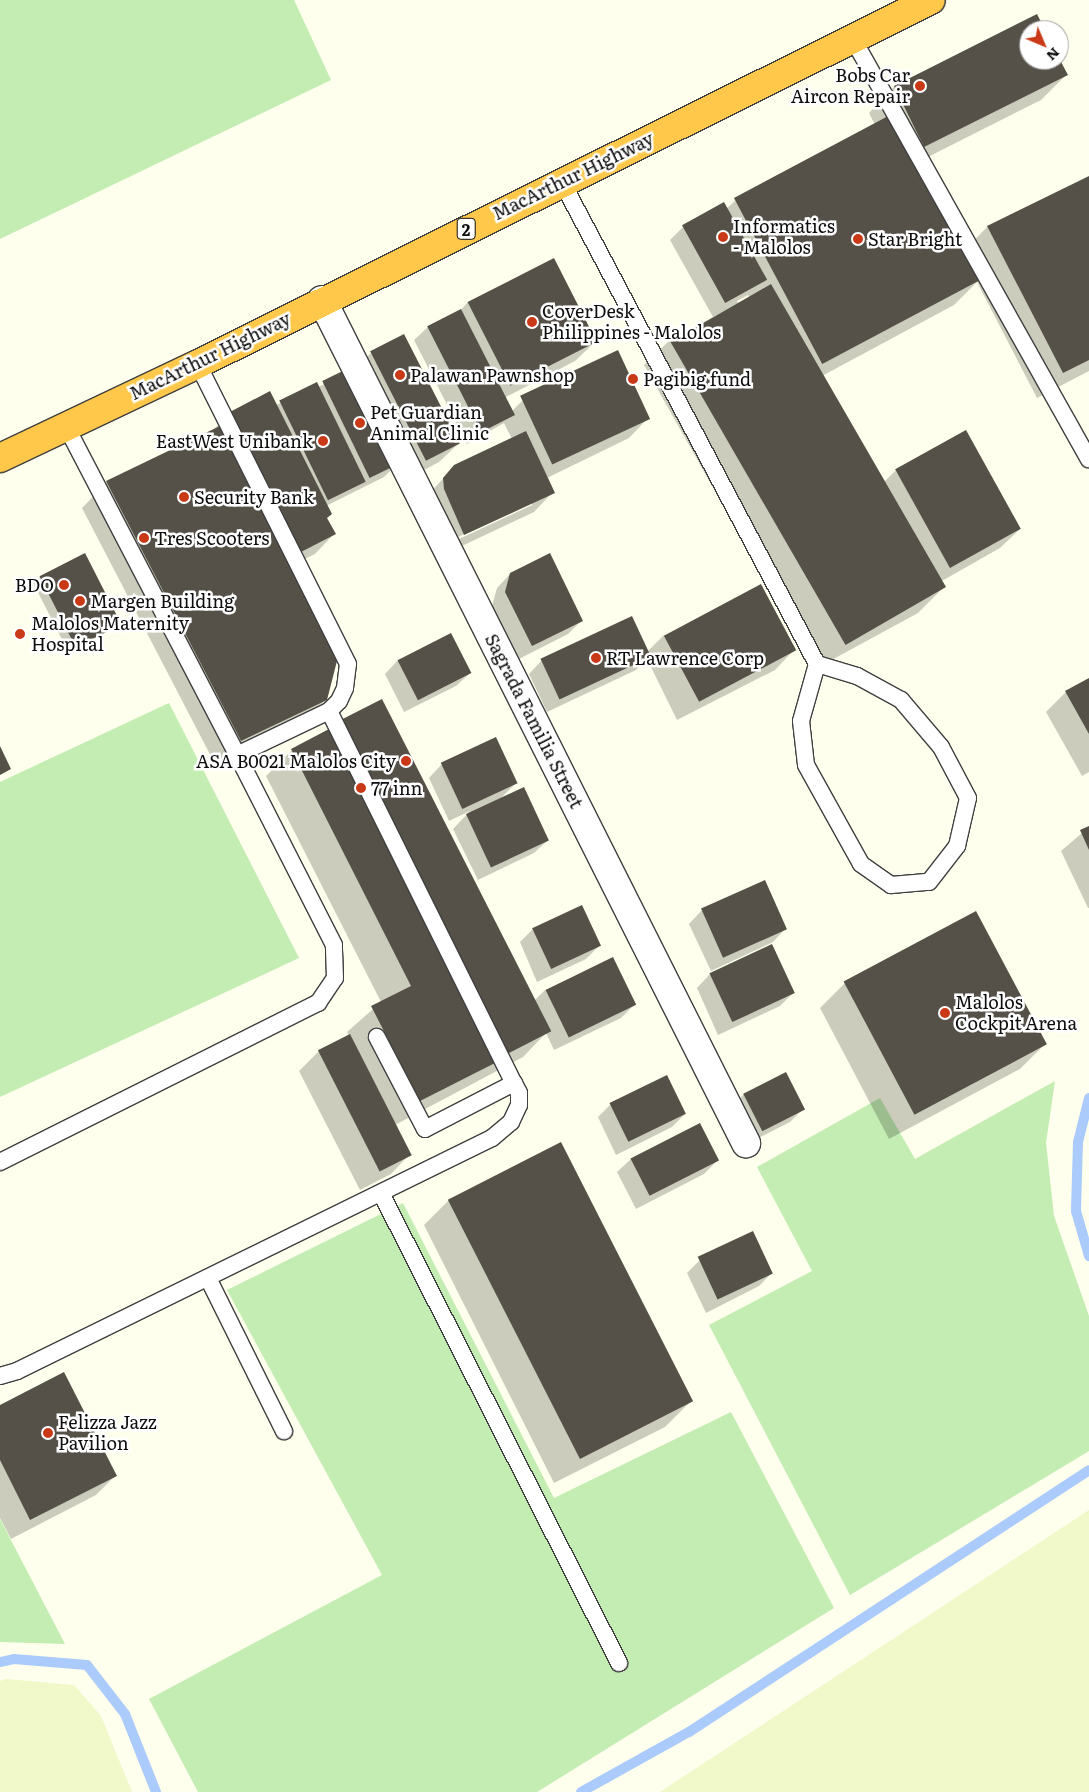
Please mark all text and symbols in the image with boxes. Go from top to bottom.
north arrow [1019,20,1069,70]
text: N [1043,44,1065,66]
place label: Bobs Car Aircon Repair [791,65,910,108]
marker: Bobs Car Aircon Repair [914,80,926,92]
street label: MacArthur Highway [489,128,657,224]
road number: 2 [456,215,476,242]
place label: Informatics - Malolos [733,216,835,258]
place label: Star Bright [868,228,962,250]
marker: Informatics - Malolos [717,231,729,243]
marker: Star Bright [852,233,864,245]
place label: CoverDesk Philippines - Malolos [542,301,721,344]
street label: MacArthur Highway [126,308,294,404]
marker: CoverDesk Philippines - Malolos [526,316,538,328]
place label: Palawan Pawnshop [410,364,574,386]
place label: Pagibig fund [643,368,751,390]
marker: Palawan Pawnshop [394,369,406,381]
marker: Pagibig fund [627,373,639,385]
place label: Pet Guardian Animal Clinic [370,402,489,444]
marker: Pet Guardian Animal Clinic [354,417,366,429]
place label: EastWest Unibank [156,430,313,452]
marker: EastWest Unibank [317,435,329,447]
place label: Security Bank [194,486,314,508]
marker: Security Bank [178,491,190,503]
place label: Tres Scooters [154,527,269,549]
marker: Tres Scooters [138,532,150,544]
place label: BDO [15,574,54,596]
marker: BDO [58,579,70,591]
place label: Margen Building [90,590,234,612]
marker: Margen Building [74,595,86,607]
place label: Malolos Maternity Hospital [31,613,189,656]
marker: Malolos Maternity Hospital [13,627,27,641]
street label: Sagrada Familia Street [481,630,587,812]
place label: RT Lawrence Corp [606,647,764,669]
marker: RT Lawrence Corp [590,652,602,664]
place label: ASA B0021 Malolos City [196,750,396,772]
marker: ASA B0021 Malolos City [400,755,412,767]
place label: 77 inn [371,777,422,799]
marker: 77 inn [355,782,367,794]
place label: Malolos Cockpit Arena [955,992,1077,1034]
marker: Malolos Cockpit Arena [939,1007,951,1019]
place label: Felizza Jazz Pavilion [58,1412,157,1455]
marker: Felizza Jazz Pavilion [42,1427,54,1439]

